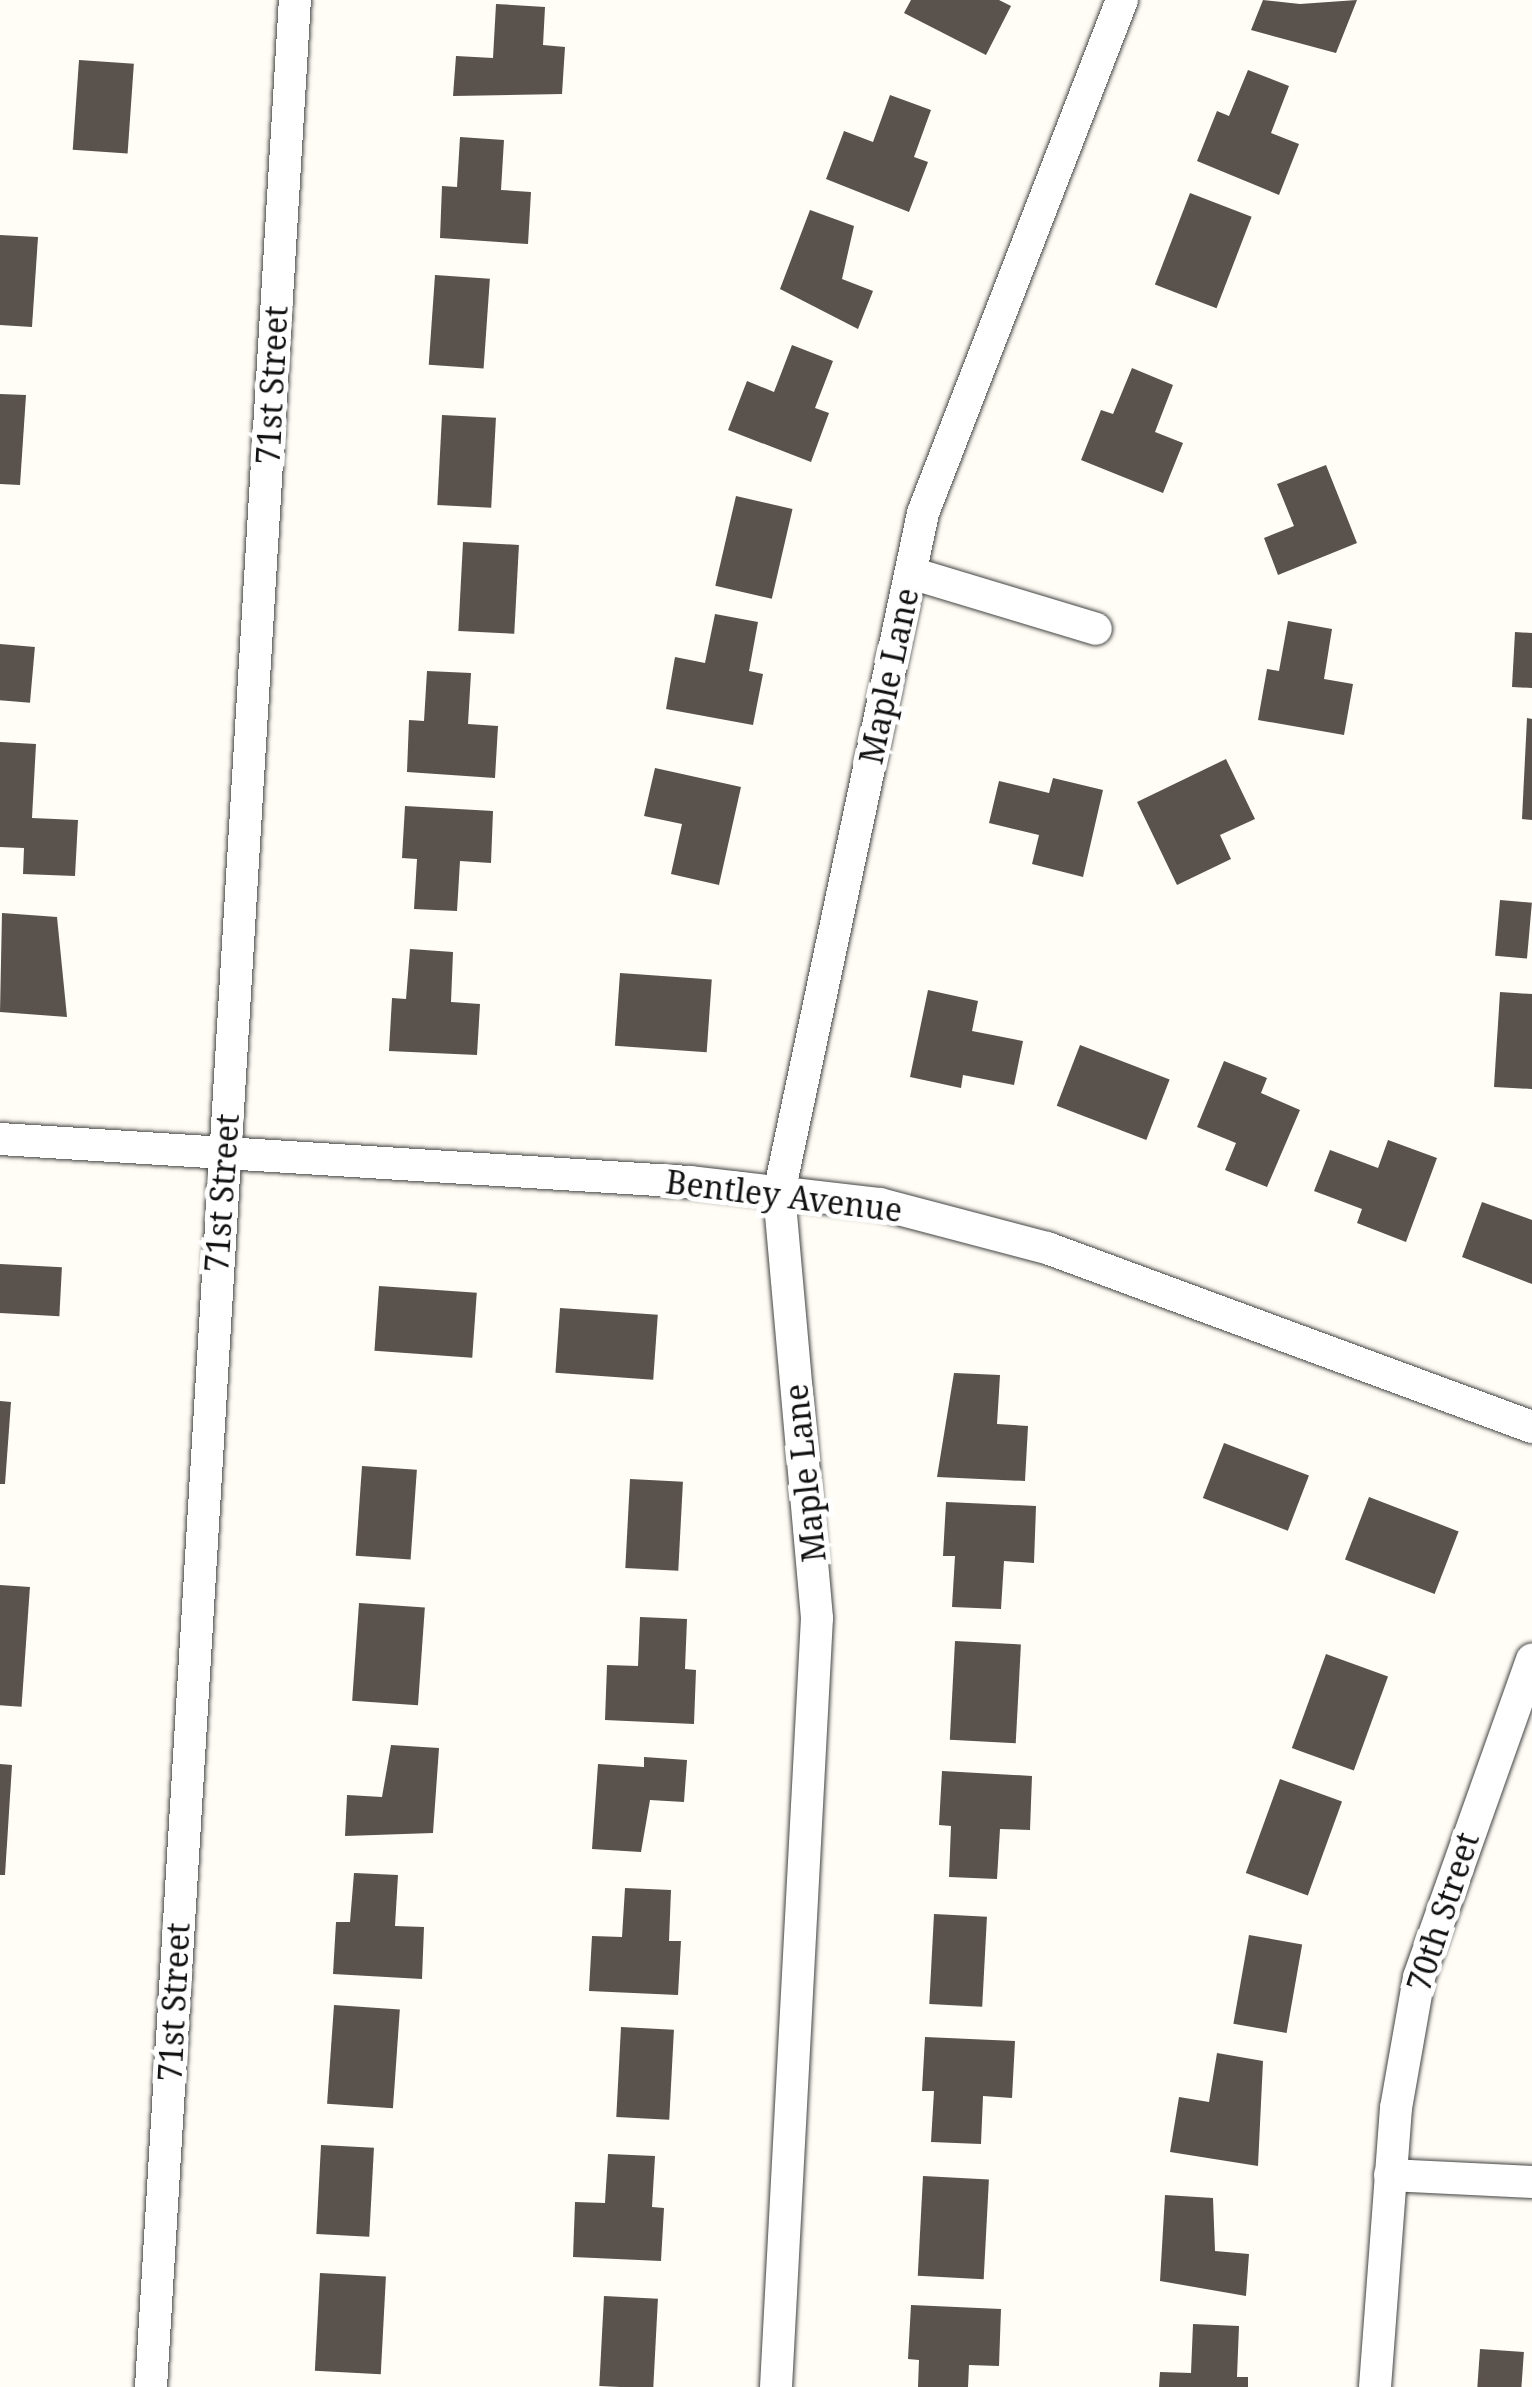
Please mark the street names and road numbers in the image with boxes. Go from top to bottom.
street label: 71st Street [249,305,295,465]
street label: Maple Lane [852,585,926,767]
street label: 71st Street [197,1112,247,1274]
street label: Bentley Avenue [664,1162,904,1230]
street label: Maple Lane [777,1382,833,1564]
street label: 70th Street [1399,1828,1487,1996]
street label: 71st Street [151,1922,197,2082]

